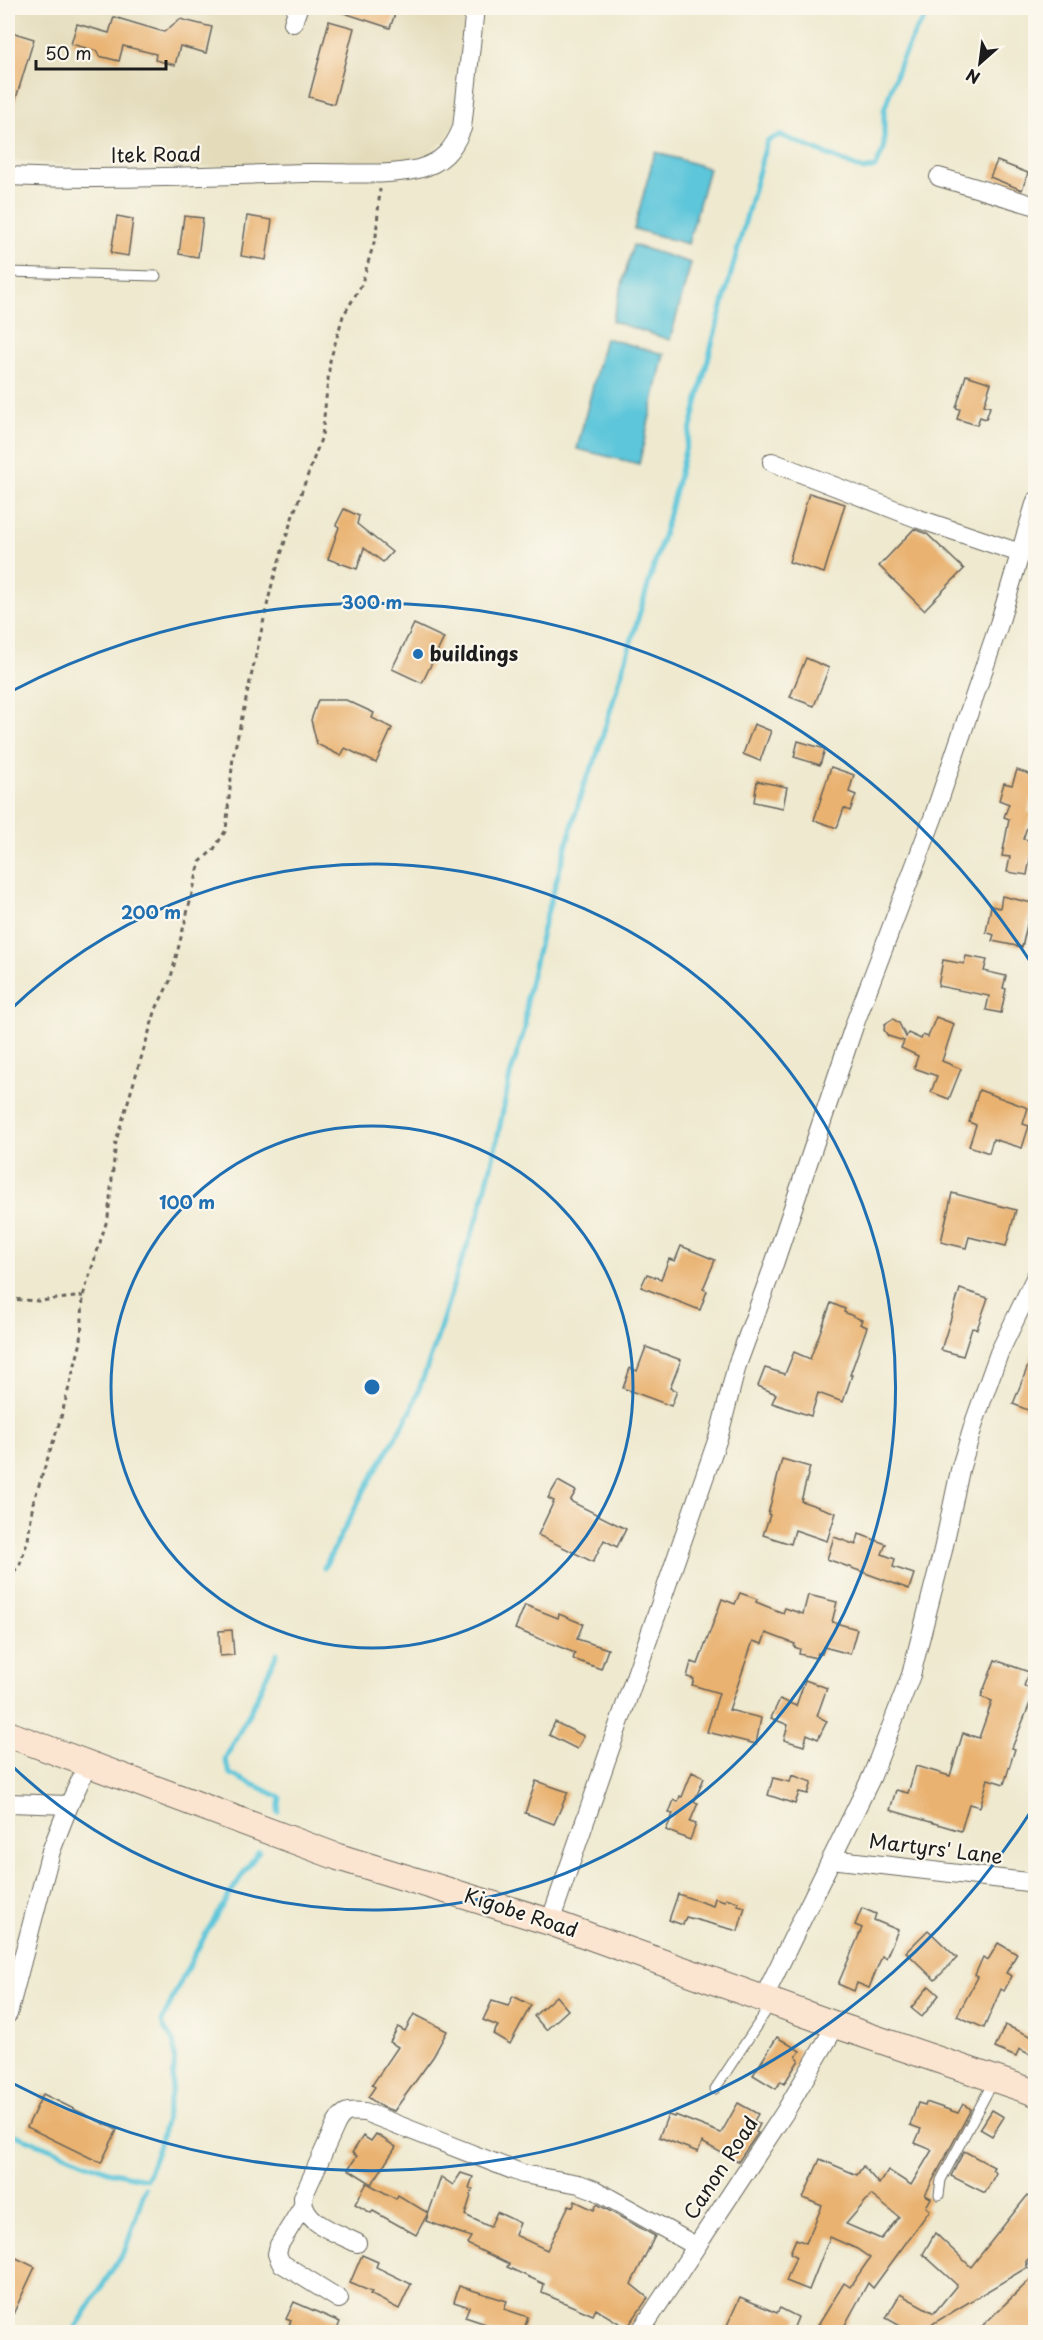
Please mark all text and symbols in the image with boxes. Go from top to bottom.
scale bar [36,33,166,71]
north arrow [950,33,1010,93]
text: 50 m [45,39,92,66]
text: N [961,64,984,91]
street label: Itek Road [111,138,201,170]
text: 300 m [342,588,402,615]
place label: buildings [430,638,519,668]
marker: buildings [411,647,425,661]
text: 200 m [121,898,181,925]
text: 100 m [159,1188,215,1215]
centre of rings [362,1377,382,1397]
street label: Martyrs' Lane [867,1825,1005,1871]
street label: Kigobe Road [461,1880,582,1945]
street label: Canon Road [675,2110,765,2225]

